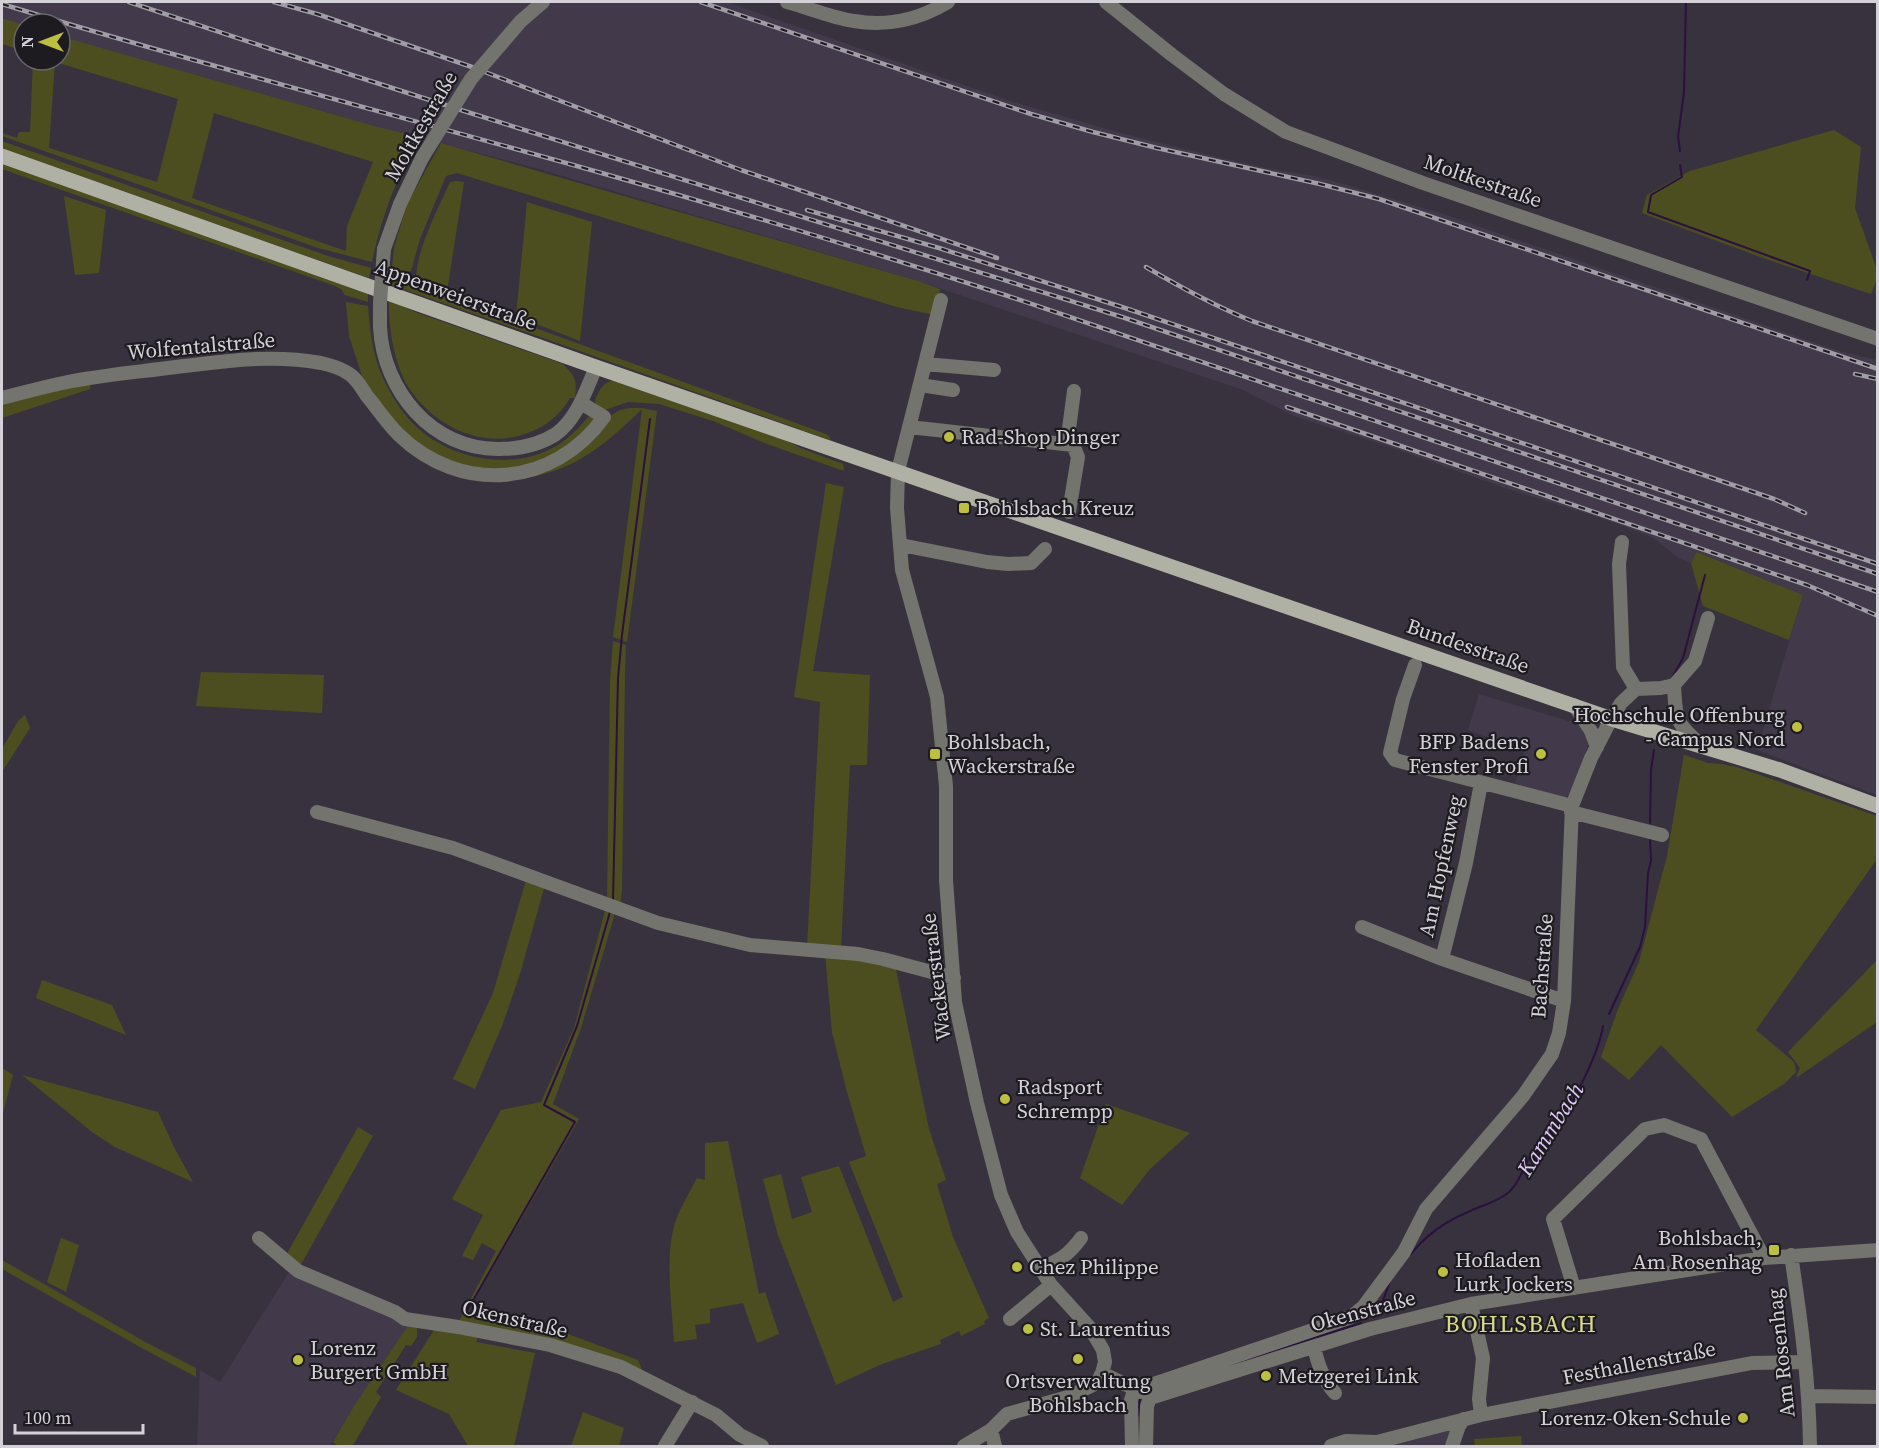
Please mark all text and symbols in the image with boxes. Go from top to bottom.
north arrow [12,12,72,72]
text: N [16,36,38,48]
street label: Moltkestraße [377,65,464,186]
street label: Moltkestraße [1420,147,1546,214]
street label: Appenweierstraße [371,252,541,337]
street label: Wolfentalstraße [126,325,276,366]
place label: Rad-Shop Dinger [961,422,1120,451]
marker: Rad-Shop Dinger [942,430,956,444]
place label: Bohlsbach Kreuz [976,493,1134,522]
marker: Bohlsbach Kreuz [957,501,971,515]
street label: Bundesstraße [1403,611,1533,680]
place label: Hochschule Offenburg - Campus Nord [1573,700,1785,753]
marker: Hochschule Offenburg - Campus Nord [1790,720,1804,734]
place label: Bohlsbach, Wackerstraße [947,727,1075,780]
place label: BFP Badens Fenster Profi [1409,727,1529,780]
marker: Bohlsbach, Wackerstraße [928,747,942,761]
marker: BFP Badens Fenster Profi [1534,747,1548,761]
street label: Am Hopfenweg [1411,792,1470,940]
street label: Wackerstraße [913,912,958,1043]
street label: Bachstraße [1523,913,1560,1019]
place label: Radsport Schrempp [1017,1072,1113,1125]
water label: Kammbach [1509,1077,1590,1182]
marker: Radsport Schrempp [998,1092,1012,1106]
place label: Bohlsbach, Am Rosenhag [1633,1223,1762,1276]
marker: Bohlsbach, Am Rosenhag [1767,1243,1781,1257]
place label: Hofladen Lurk Jockers [1455,1245,1573,1298]
place label: Chez Philippe [1029,1252,1159,1281]
marker: Chez Philippe [1010,1260,1024,1274]
marker: Hofladen Lurk Jockers [1436,1265,1450,1279]
street label: Okenstraße [1307,1283,1419,1338]
street label: Am Rosenhag [1759,1287,1802,1419]
street label: Okenstraße [459,1292,571,1345]
district label: BOHLSBACH [1445,1307,1598,1340]
place label: St. Laurentius [1040,1314,1170,1343]
marker: St. Laurentius [1021,1322,1035,1336]
place label: Lorenz Burgert GmbH [310,1333,448,1386]
street label: Festhallenstraße [1560,1333,1718,1392]
marker: Ortsverwaltung Bohlsbach [1071,1352,1085,1366]
marker: Lorenz Burgert GmbH [291,1353,305,1367]
place label: Metzgerei Link [1278,1361,1419,1390]
place label: Ortsverwaltung Bohlsbach [1005,1366,1151,1419]
marker: Metzgerei Link [1259,1369,1273,1383]
scale bar [15,1397,142,1435]
place label: Lorenz-Oken-Schule [1540,1403,1731,1432]
text: 100 m [24,1405,71,1430]
marker: Lorenz-Oken-Schule [1736,1411,1750,1425]

